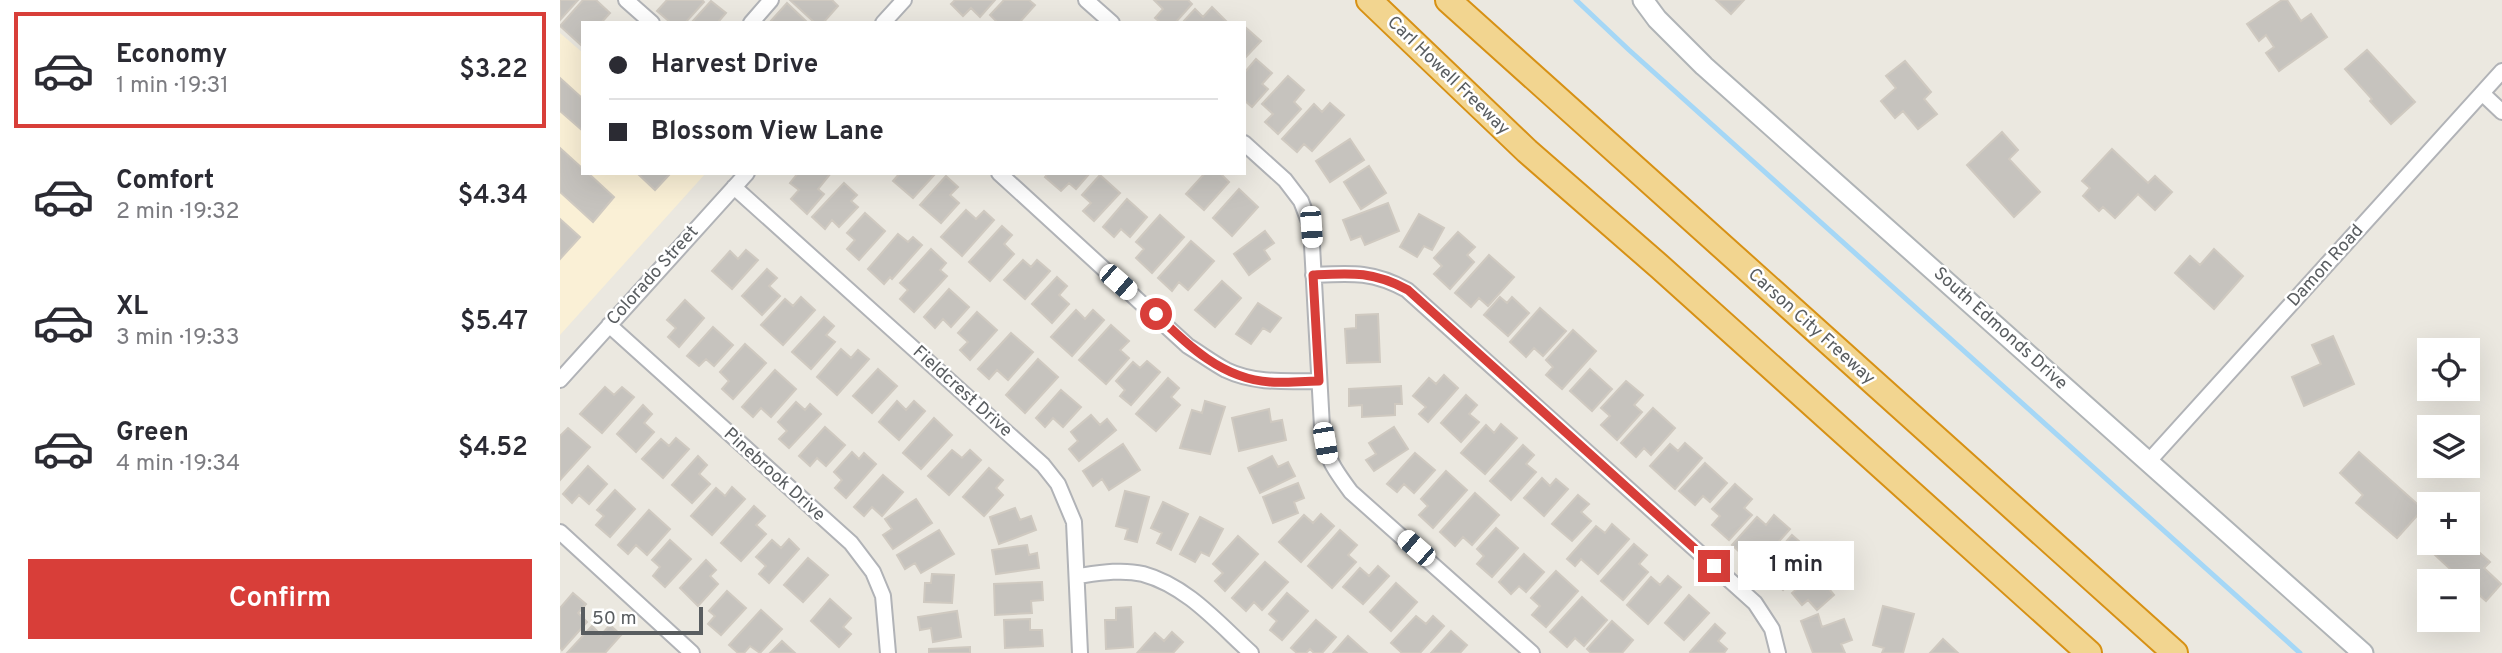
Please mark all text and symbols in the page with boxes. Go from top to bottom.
street label: Carl Howell Freeway [1382,11,1514,141]
icon: car [32,39,95,102]
text: Economy [116,39,227,72]
text: Harvest Drive [651,49,818,82]
text: $3.22 [459,54,528,87]
text: 1 min · 19:31 [116,72,229,101]
text: Blossom View Lane [651,116,884,149]
icon: car [32,165,95,228]
text: Comfort [116,165,214,198]
text: $4.34 [458,180,528,213]
text: 2 min · 19:32 [116,198,240,227]
car [1300,205,1323,249]
street label: Damon Road [2283,220,2369,312]
street label: Colorado Street [602,221,704,331]
car [1096,260,1141,304]
street label: South Edmonds Drive [1928,263,2072,395]
street label: Carson City Freeway [1742,264,1880,390]
icon: car [32,291,95,354]
text: XL [116,291,148,324]
route start [1140,298,1172,330]
text: $5.47 [460,306,528,339]
text: 3 min · 19:33 [116,324,240,353]
map controls [2417,338,2480,632]
button: locate [2417,338,2480,401]
street label: Fieldcrest Drive [907,341,1017,443]
button: layers [2417,415,2480,478]
icon: car [32,417,95,480]
text: Green [116,417,189,450]
car [1312,420,1339,466]
street label: Pinebrook Drive [718,423,830,527]
text: $4.52 [458,432,528,465]
text: 4 min · 19:34 [116,450,240,479]
button: + [2417,492,2480,555]
car [1394,526,1439,570]
callout: 1 min [1738,542,1854,590]
route end [1698,550,1730,582]
text: 1 min [1769,551,1823,580]
button: Confirm [28,559,532,639]
button: − [2417,569,2480,632]
scale bar [581,604,704,636]
text: 50 m [592,607,637,631]

